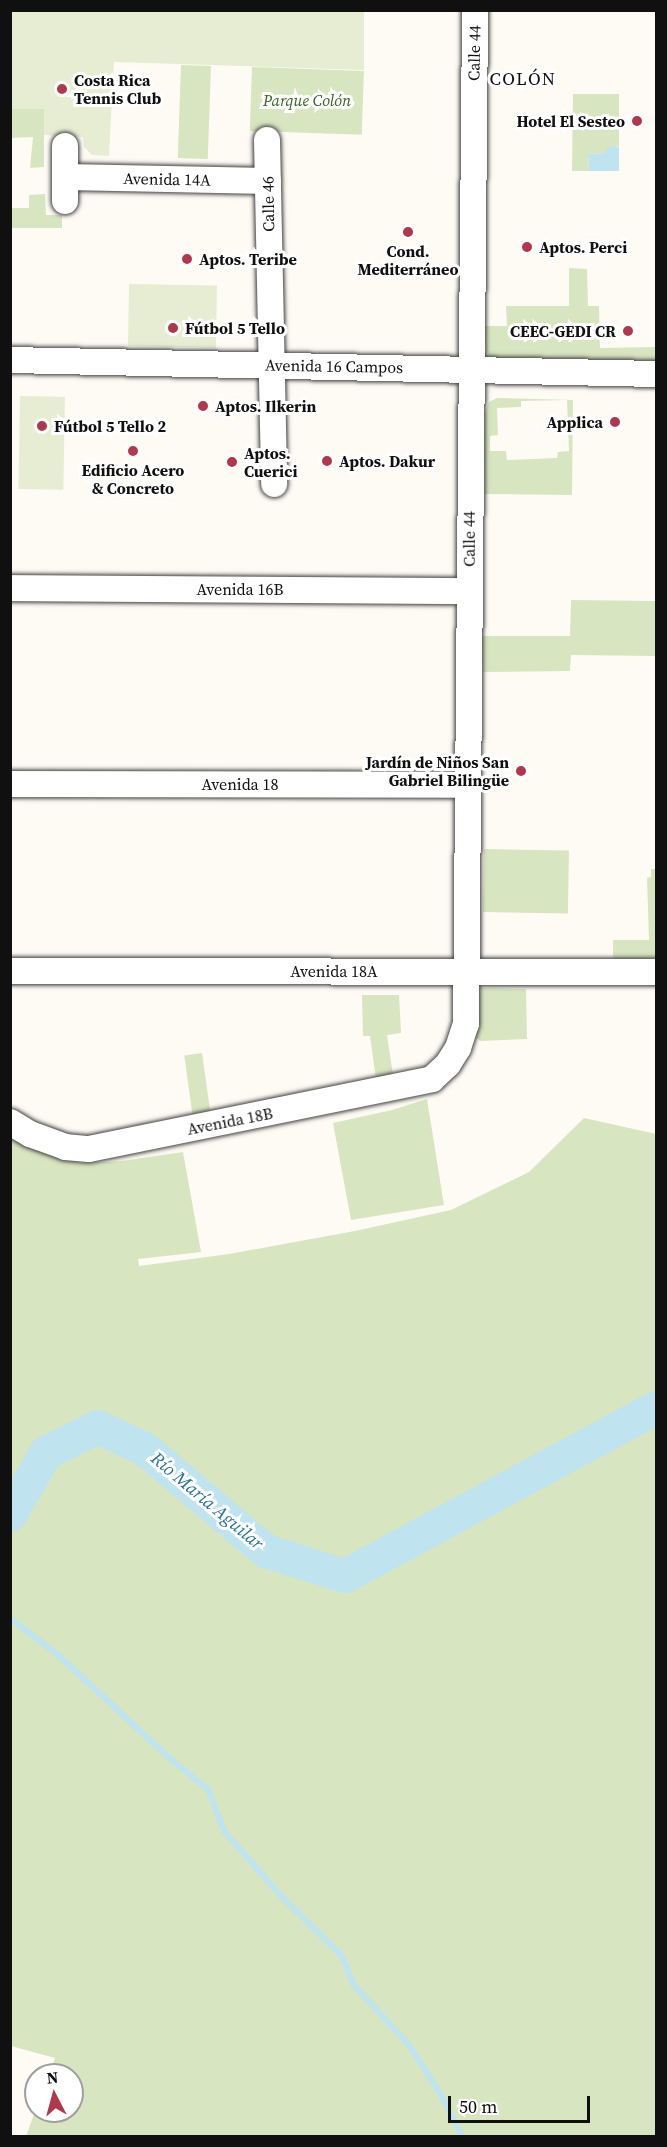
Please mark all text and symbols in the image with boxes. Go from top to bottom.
street label: Calle 44 [464,25,484,81]
district label: COLÓN [489,68,557,90]
place label: Costa Rica Tennis Club [74,70,161,108]
marker: Costa Rica Tennis Club [55,82,69,96]
park label: Parque Colón [263,90,351,110]
place label: Hotel El Sesteo [516,111,625,131]
marker: Hotel El Sesteo [630,114,644,128]
street label: Avenida 14A [123,169,211,189]
street label: Calle 46 [258,176,278,232]
marker: Cond. Mediterráneo [401,225,415,239]
place label: Aptos. Perci [539,237,627,257]
marker: Aptos. Perci [520,240,534,254]
place label: Cond. Mediterráneo [358,241,458,279]
place label: Aptos. Teribe [199,249,297,269]
marker: Aptos. Teribe [180,252,194,266]
place label: Fútbol 5 Tello [185,318,285,338]
marker: Fútbol 5 Tello [166,321,180,335]
place label: CEEC-GEDI CR [510,321,616,341]
marker: CEEC-GEDI CR [621,324,635,338]
street label: Avenida 16 Campos [265,355,403,377]
place label: Aptos. Ilkerin [215,396,316,416]
marker: Aptos. Ilkerin [196,399,210,413]
place label: Applica [547,412,603,432]
marker: Applica [608,415,622,429]
place label: Fútbol 5 Tello 2 [54,416,166,436]
marker: Fútbol 5 Tello 2 [35,419,49,433]
place label: Aptos. Cuerici [244,443,297,481]
marker: Edificio Acero & Concreto [126,444,140,458]
place label: Aptos. Dakur [339,451,435,471]
marker: Aptos. Dakur [320,454,334,468]
marker: Aptos. Cuerici [225,455,239,469]
place label: Edificio Acero & Concreto [82,460,184,498]
street label: Calle 44 [459,511,479,567]
street label: Avenida 16B [197,579,283,599]
place label: Jardín de Niños San Gabriel Bilingüe [366,752,509,790]
marker: Jardín de Niños San Gabriel Bilingüe [514,764,528,778]
street label: Avenida 18 [202,774,278,794]
street label: Avenida 18A [290,961,378,981]
street label: Avenida 18B [186,1103,274,1139]
water label: Río María Aguilar [146,1448,268,1554]
north arrow [24,2063,84,2123]
text: N [45,2066,59,2089]
scale bar [451,2084,594,2122]
text: 50 m [459,2094,497,2119]

